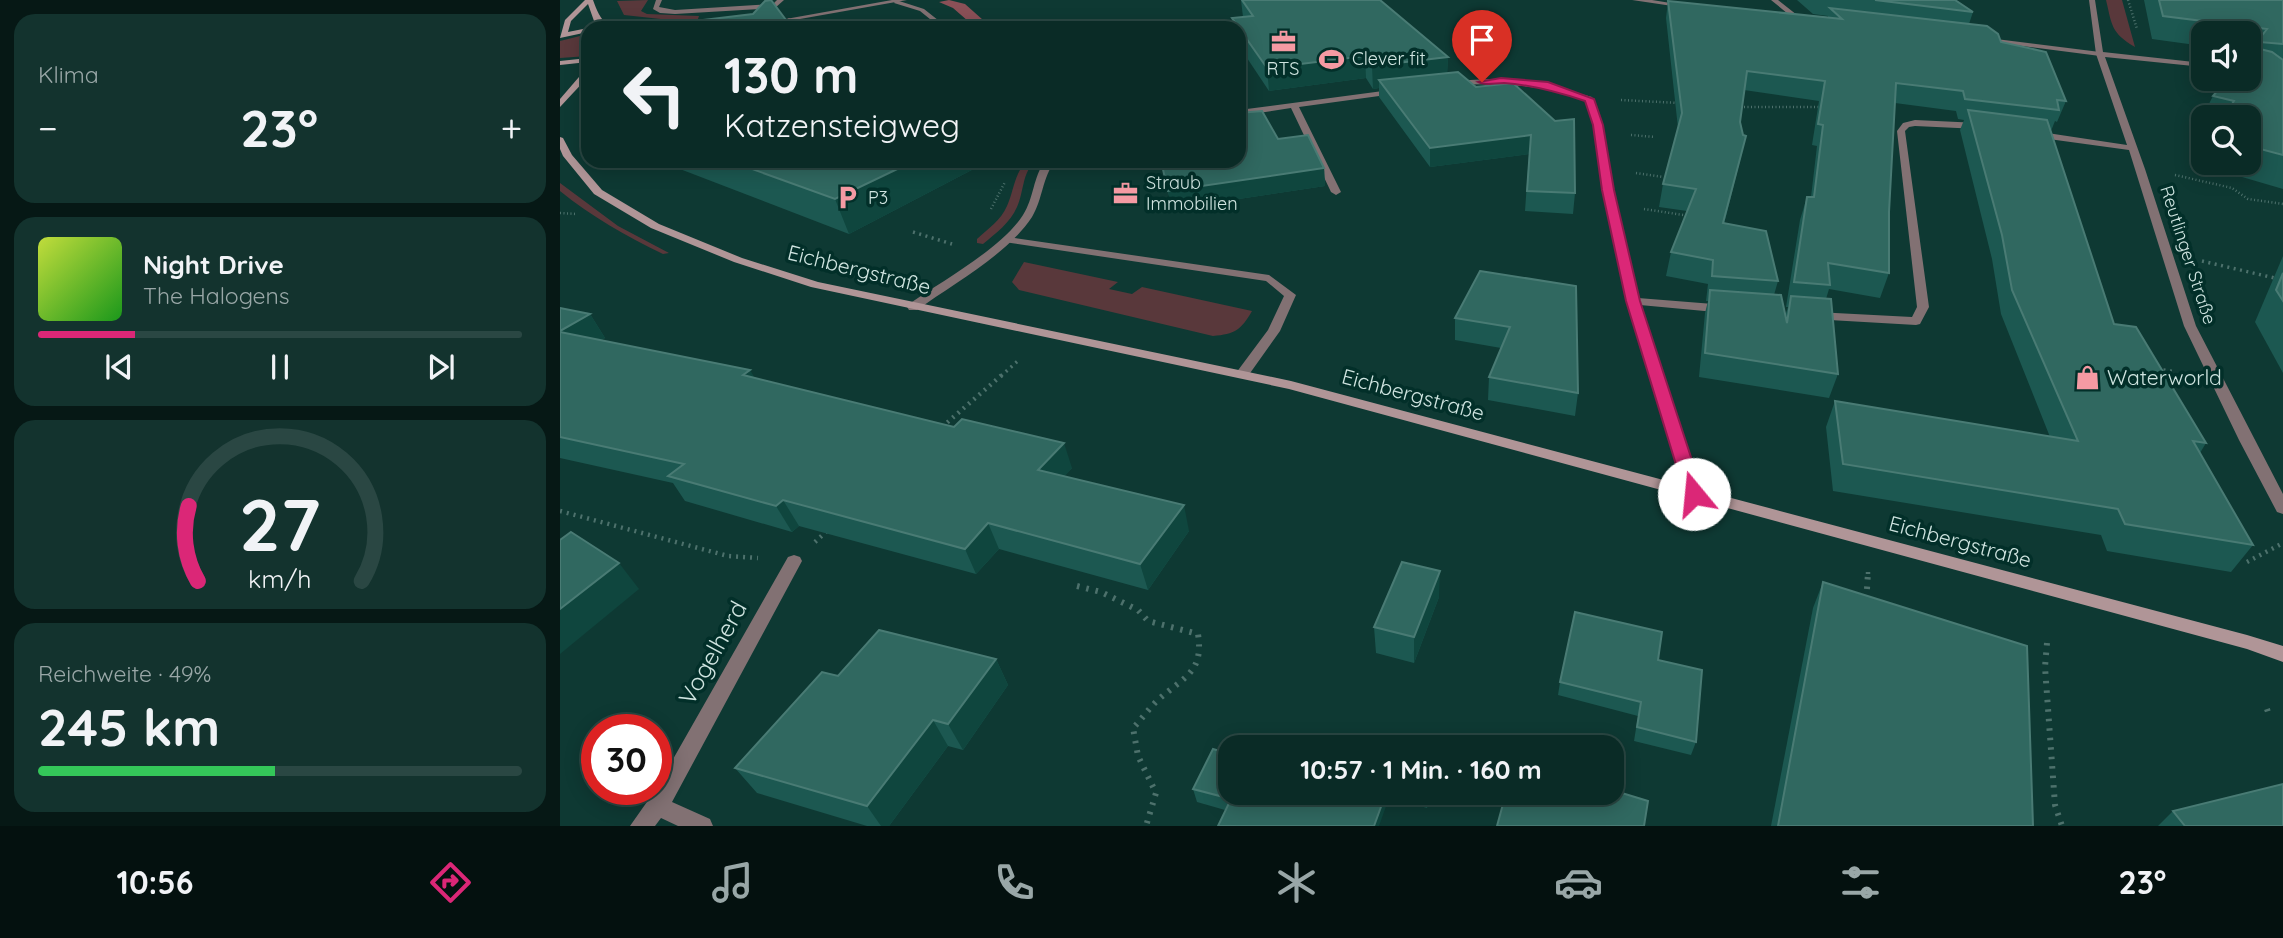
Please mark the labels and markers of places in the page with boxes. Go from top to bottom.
pin [1452,10,1512,82]
office icon: RTS [1269,28,1297,56]
sports icon: Clever fit [1318,45,1346,73]
place label: Clever fit [1352,47,1426,70]
place label: RTS [1267,57,1299,80]
place label: Straub Immobilien [1146,171,1238,215]
office icon: Straub Immobilien [1112,179,1140,207]
parking icon: P3 [834,184,862,212]
place label: P3 [868,186,888,209]
shop icon: Waterworld [2073,364,2101,392]
place label: Waterworld [2107,364,2222,390]

